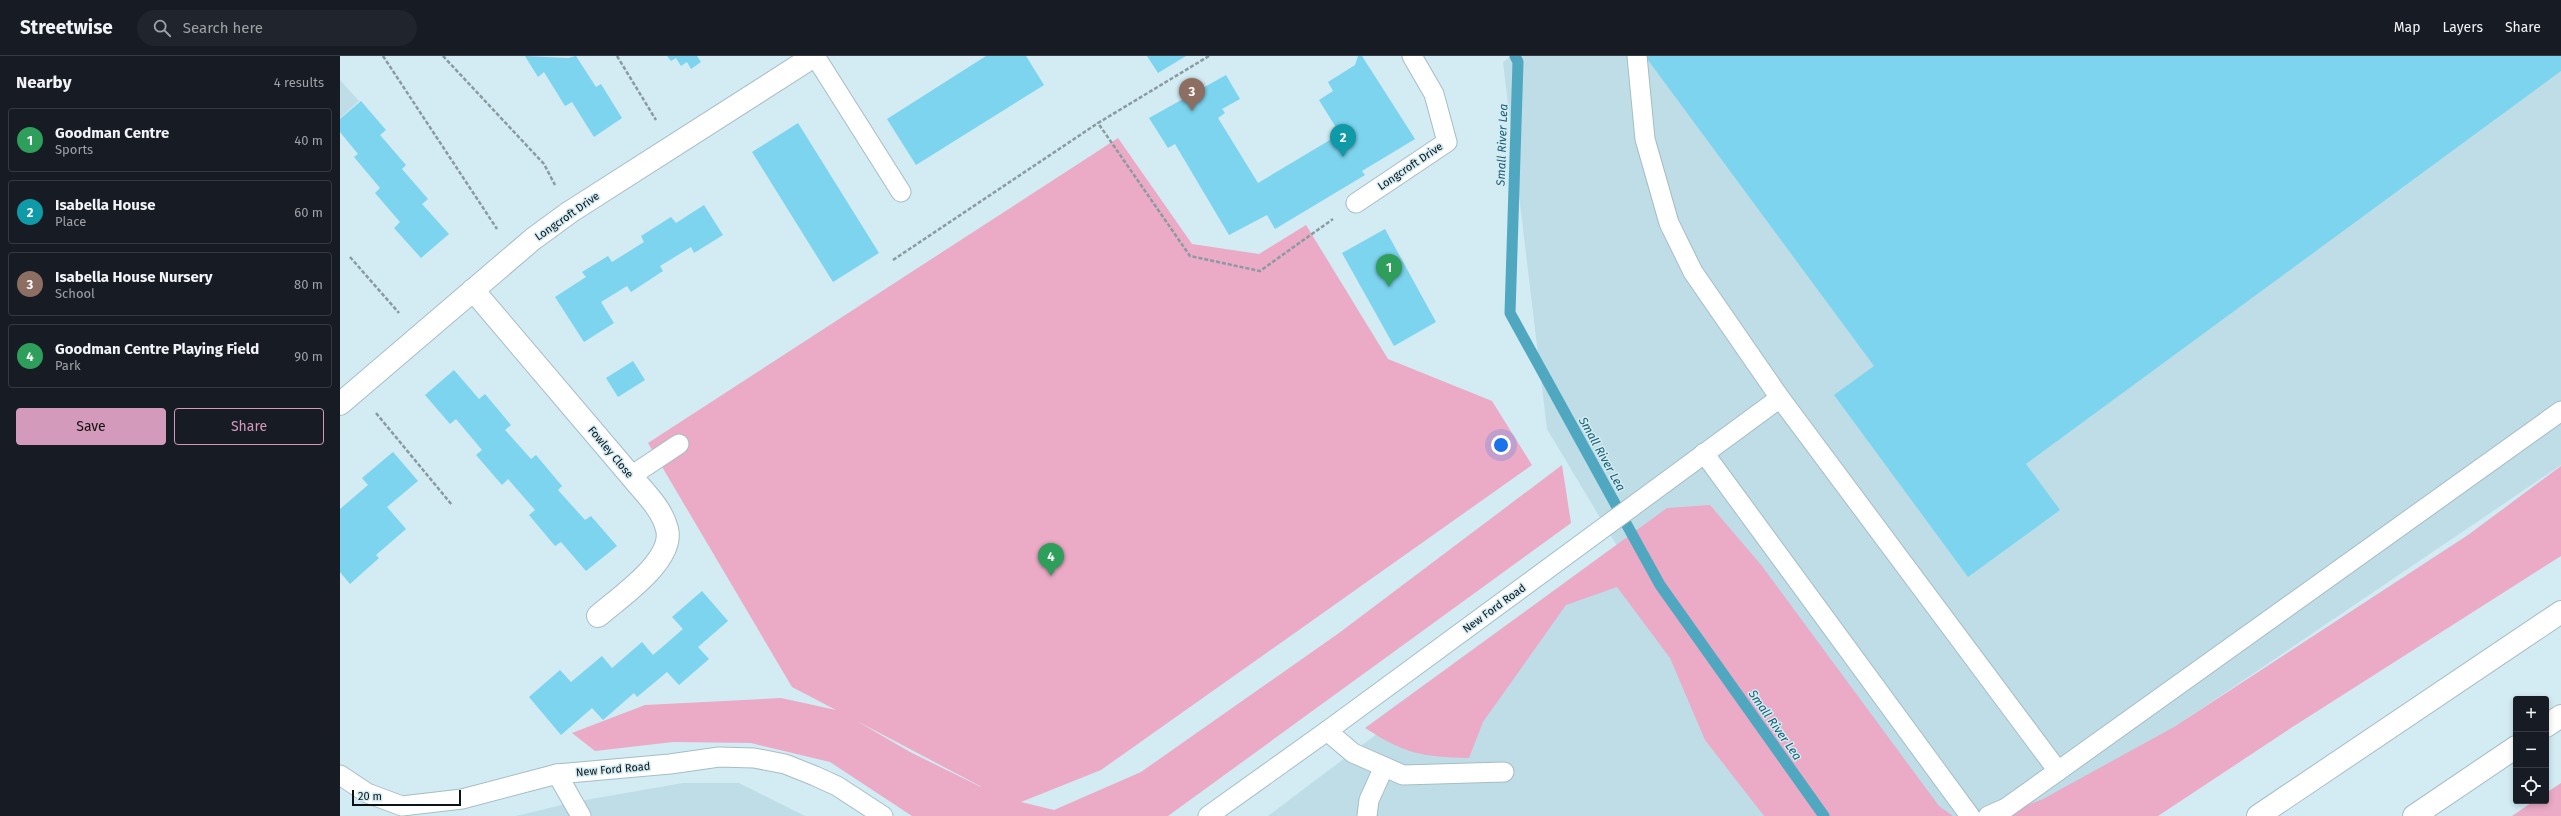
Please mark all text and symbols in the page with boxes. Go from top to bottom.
search box [137,10,417,46]
text: Streetwise [20,16,113,39]
icon: search [151,17,173,39]
text: Search here [183,19,263,37]
text: Map [2394,19,2420,36]
text: Layers [2442,19,2483,36]
text: Share [2505,19,2541,36]
text: Nearby [16,72,71,93]
text: 4 results [274,75,324,90]
pin: 3 [1179,78,1205,111]
water label: Small River Lea [1494,103,1510,187]
text: Goodman Centre [55,124,169,142]
pin: 2 [1330,124,1356,157]
text: 1 [27,133,33,148]
text: 40 m [294,133,323,148]
street label: Longcroft Drive [1375,140,1445,193]
text: Sports [55,142,93,157]
street label: Longcroft Drive [533,189,602,243]
text: Isabella House [55,196,155,214]
text: 2 [27,205,33,220]
text: 60 m [294,205,323,220]
text: Place [55,214,86,229]
pin: 1 [1376,254,1402,287]
text: Isabella House Nursery [55,268,213,286]
text: 3 [27,277,33,292]
text: 80 m [294,277,323,292]
text: School [55,286,95,301]
text: Goodman Centre Playing Field [55,340,259,358]
text: 4 [26,349,34,364]
text: 90 m [294,349,323,364]
text: Park [55,358,81,373]
button: Save [16,408,166,445]
button: Share [174,408,324,445]
water label: Small River Lea [1575,414,1628,494]
street label: Fowley Close [585,424,636,481]
your location [1491,435,1511,455]
pin: 4 [1038,543,1064,576]
street label: New Ford Road [1460,581,1528,636]
water label: Small River Lea [1745,686,1804,763]
map controls [2513,696,2549,804]
button: + [2513,696,2549,732]
button: − [2513,732,2549,768]
street label: New Ford Road [575,760,651,779]
button: locate [2513,768,2549,804]
scale bar [352,788,461,807]
text: 20 m [358,790,382,803]

